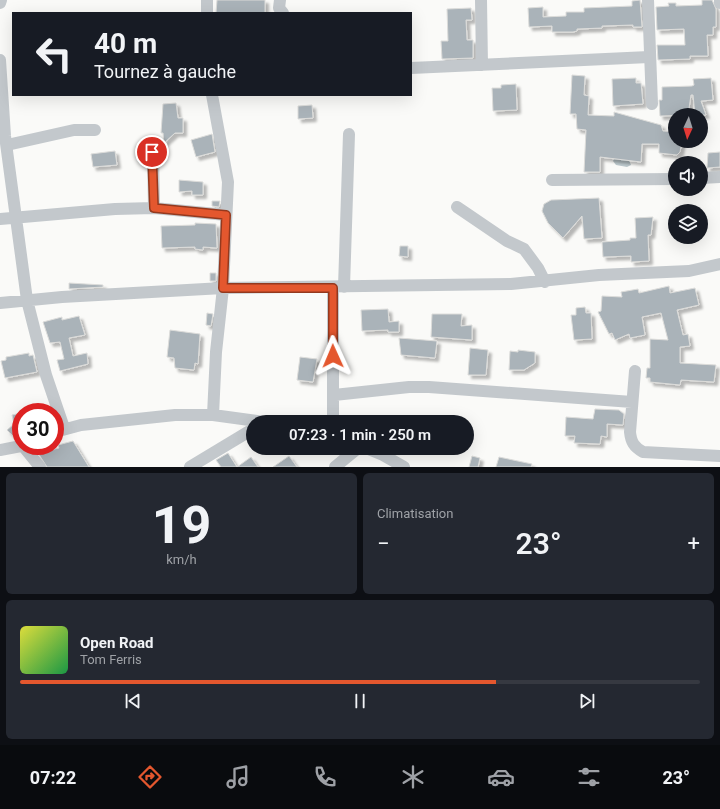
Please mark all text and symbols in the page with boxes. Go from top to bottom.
text: 40 m [94,27,157,60]
icon: left [28,28,80,80]
text: Tournez à gauche [94,61,236,82]
north arrow [668,108,708,148]
map controls [668,108,708,244]
pin [135,135,169,169]
icon: arrive [141,141,163,163]
button: sound [668,156,708,196]
button: layers [668,204,708,244]
position arrow [312,335,354,377]
speed limit sign: 30 [12,403,64,455]
text: 07:23 · 1 min · 250 m [289,426,431,444]
text: 19 [152,495,211,556]
text: Climatisation [377,506,453,521]
text: 23° [516,526,561,561]
text: − [377,531,390,556]
text: + [688,531,700,556]
text: km/h [166,552,197,567]
text: Open Road [80,634,154,652]
text: Tom Ferris [80,652,142,667]
icon: previous [122,690,144,712]
icon: pause [349,690,371,712]
icon: next [576,690,598,712]
icon: directions [136,763,164,791]
icon: music [224,763,252,791]
icon: phone [311,763,339,791]
icon: climate [399,763,427,791]
icon: car [487,763,515,791]
icon: filters [575,763,603,791]
text: 07:22 [30,767,76,788]
text: 23° [662,767,690,788]

